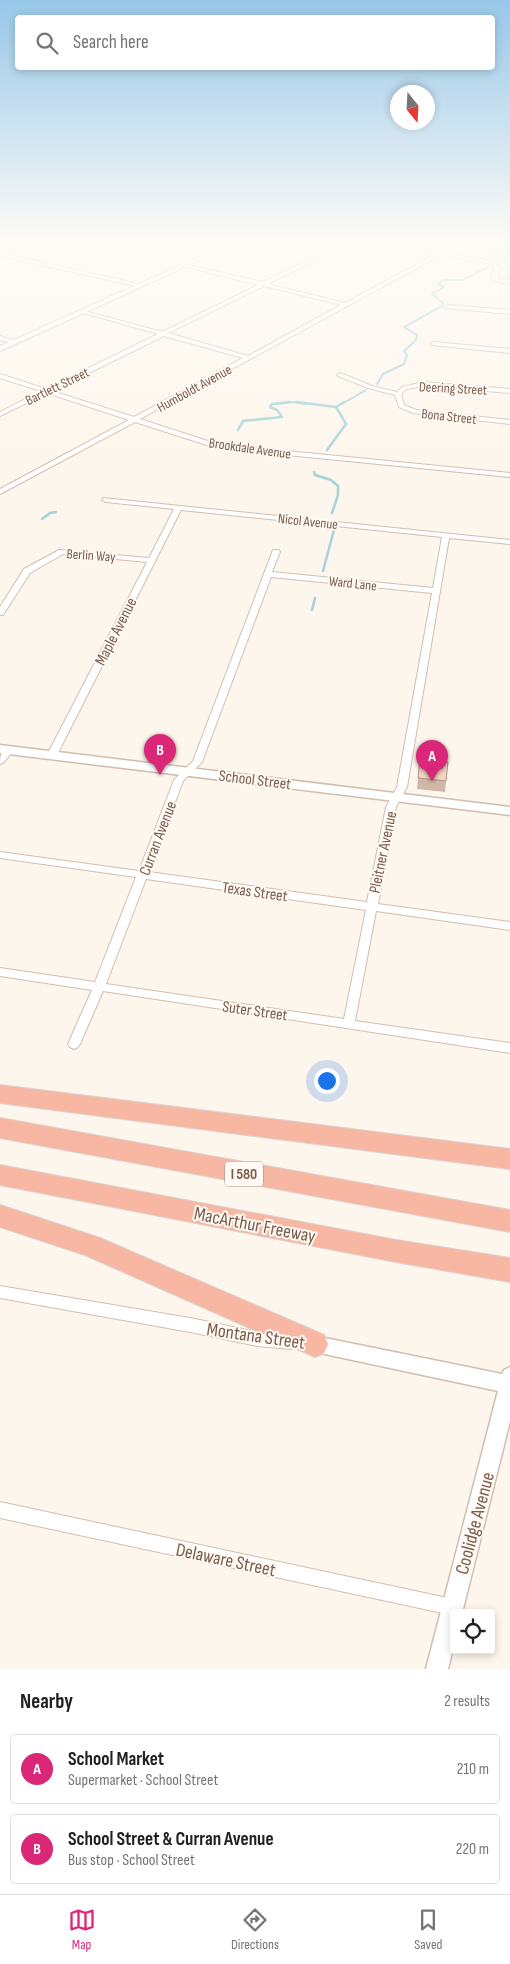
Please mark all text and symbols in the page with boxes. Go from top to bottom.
search box [15,15,495,70]
icon: search [33,29,61,57]
text: Search here [73,31,149,54]
north arrow [390,85,435,130]
street label: Humboldt Avenue [154,361,235,416]
street label: Bartlett Street [23,364,92,409]
street label: Deering Street [419,378,487,399]
street label: Bona Street [421,405,477,428]
street label: Brookdale Avenue [208,434,292,463]
street label: Nicol Avenue [277,510,339,533]
street label: Berlin Way [66,545,117,566]
street label: Ward Lane [328,573,378,594]
street label: Maple Avenue [91,595,141,669]
pin: B [144,734,176,775]
pin: A [416,740,448,781]
street label: School Street [218,767,292,794]
street label: Curran Avenue [136,799,181,878]
street label: Pleitner Avenue [365,809,401,895]
street label: Texas Street [221,878,289,906]
street label: Suter Street [221,998,289,1025]
your location [314,1068,340,1094]
road number: I 580 [225,1162,263,1186]
street label: MacArthur Freeway [192,1202,318,1249]
street label: Montana Street [205,1318,307,1355]
street label: Coolidge Avenue [451,1470,500,1577]
street label: Delaware Street [174,1539,278,1582]
map controls [450,1609,495,1654]
button: locate [450,1609,495,1654]
text: Nearby [20,1689,73,1714]
text: 2 results [444,1692,490,1711]
text: School Market [68,1748,164,1771]
text: A [33,1760,41,1779]
text: 210 m [457,1760,489,1779]
text: Supermarket · School Street [68,1771,218,1790]
text: School Street & Curran Avenue [68,1828,274,1851]
text: B [33,1840,41,1859]
text: 220 m [456,1840,489,1859]
text: Bus stop · School Street [68,1851,195,1870]
tab: Map [68,1906,96,1953]
tab: Directions [231,1906,279,1953]
tab: Saved [414,1906,442,1953]

